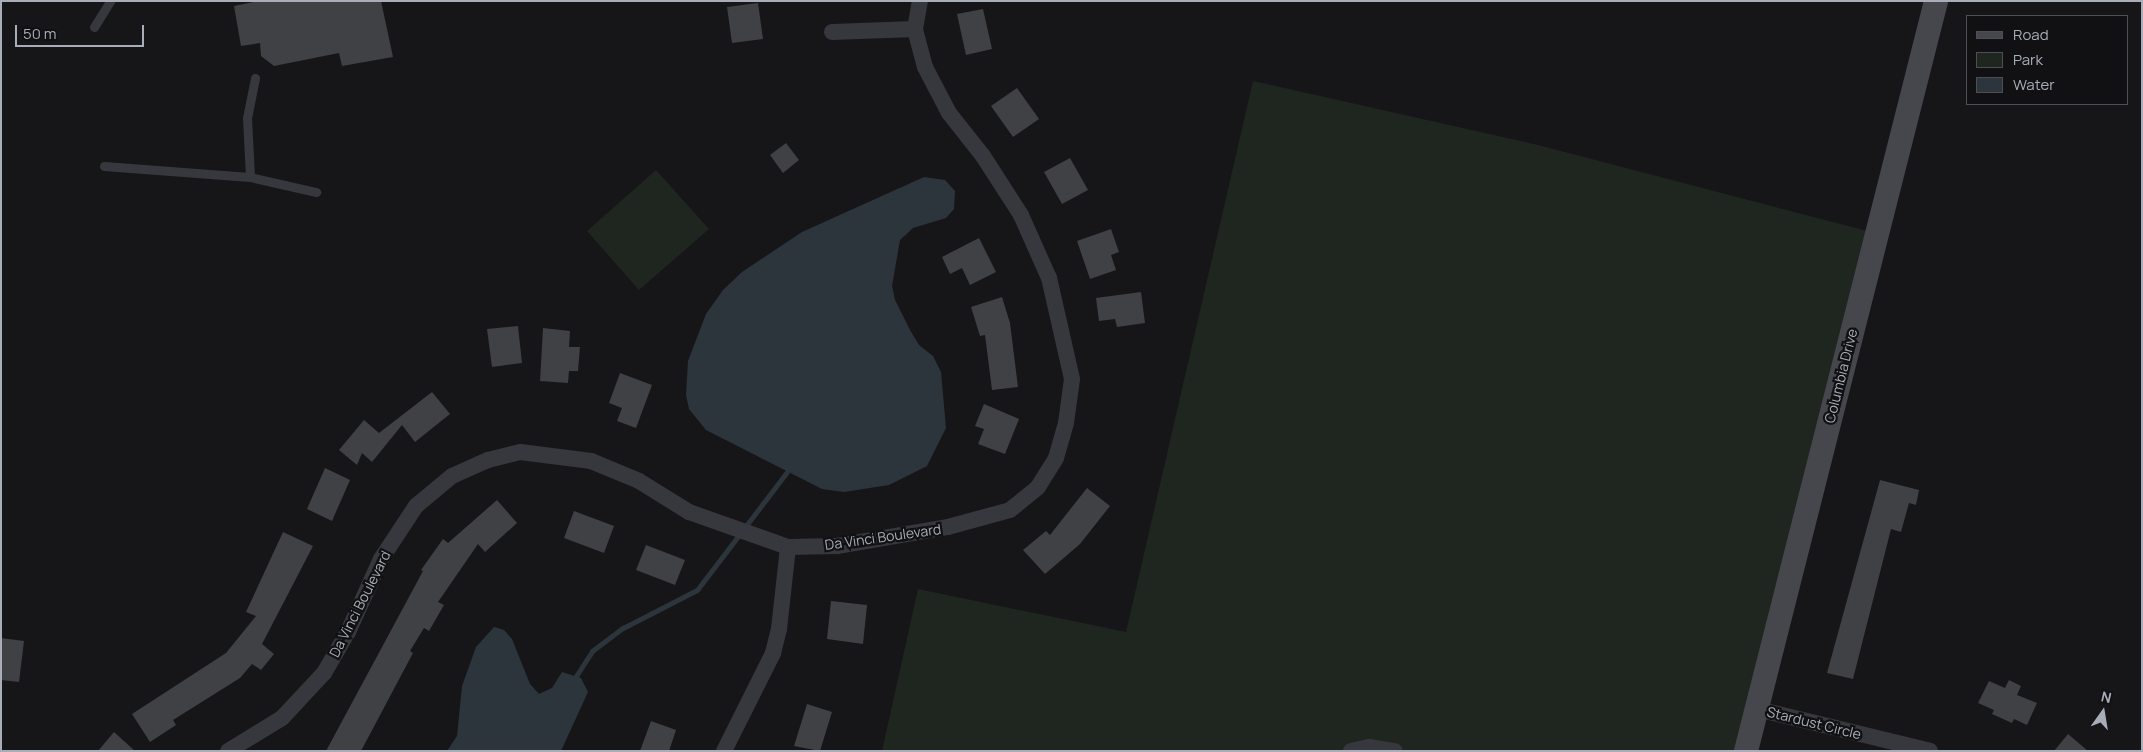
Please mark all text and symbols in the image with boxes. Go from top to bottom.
scale bar [18,15,146,47]
legend [1966,15,2128,105]
text: 50 m [23,23,57,44]
text: Road [2013,24,2049,45]
text: Park [2013,49,2043,70]
text: Water [2013,74,2055,95]
street label: Columbia Drive [1821,327,1861,425]
street label: Da Vinci Boulevard [824,521,942,553]
street label: Da Vinci Boulevard [326,548,394,660]
north arrow [2078,687,2128,737]
text: N [2099,687,2114,707]
street label: Stardust Circle [1765,703,1863,743]

